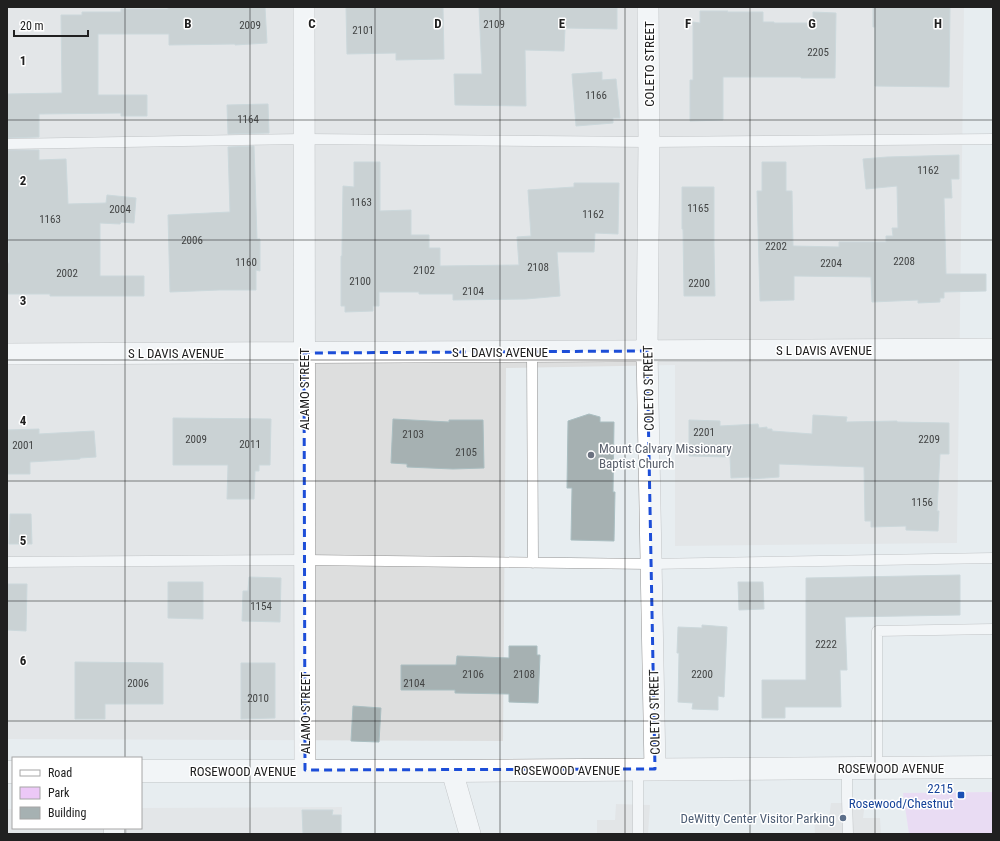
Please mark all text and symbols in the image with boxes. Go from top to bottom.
scale bar [14,12,88,38]
text: B [184,16,192,31]
text: C [308,16,316,31]
text: D [434,16,442,31]
text: E [559,16,566,31]
text: F [685,16,691,31]
text: G [808,16,816,31]
text: H [934,16,942,31]
house number: 2109 [483,18,505,31]
text: 20 m [20,19,44,33]
house number: 2009 [239,19,261,32]
street label: COLETO STREET [642,21,657,107]
house number: 2101 [352,24,374,37]
house number: 2205 [807,46,829,59]
text: 1 [20,53,26,68]
house number: 1166 [585,89,607,102]
house number: 1164 [237,113,259,126]
house number: 1162 [917,164,939,177]
text: 2 [20,173,27,188]
house number: 1163 [350,196,372,209]
house number: 1165 [687,202,709,215]
house number: 2004 [109,203,131,216]
house number: 1162 [582,208,604,221]
house number: 1163 [39,213,61,226]
house number: 2006 [181,234,203,247]
house number: 2202 [765,240,787,253]
house number: 2208 [893,255,915,268]
house number: 1160 [235,256,257,269]
house number: 2204 [820,257,842,270]
house number: 2108 [527,261,549,274]
house number: 2102 [413,264,435,277]
house number: 2002 [56,267,78,280]
house number: 2100 [349,275,371,288]
house number: 2200 [688,277,710,290]
house number: 2104 [462,285,484,298]
text: 3 [20,293,26,308]
street label: S L DAVIS AVENUE [776,343,872,358]
street label: S L DAVIS AVENUE [452,345,548,360]
street label: COLETO STREET [640,345,657,431]
street label: S L DAVIS AVENUE [128,346,224,361]
street label: ALAMO STREET [297,348,312,430]
text: 4 [20,413,27,428]
house number: 2201 [693,426,715,439]
house number: 2103 [402,428,424,441]
house number: 2009 [185,433,207,446]
house number: 2209 [918,433,940,446]
house number: 2011 [239,438,261,451]
house number: 2001 [12,439,34,452]
place label: Mount Calvary Missionary Baptist Church [599,441,732,471]
house number: 2105 [455,446,477,459]
marker: Mount Calvary Missionary Baptist Church [586,450,596,460]
house number: 1156 [911,496,933,509]
text: 5 [20,533,27,548]
house number: 1154 [250,600,272,613]
house number: 2222 [815,638,837,651]
text: 6 [20,653,27,668]
house number: 2106 [462,668,484,681]
house number: 2108 [513,668,535,681]
house number: 2200 [691,668,713,681]
street label: COLETO STREET [646,669,663,755]
street label: ALAMO STREET [298,672,313,754]
house number: 2006 [127,677,149,690]
house number: 2104 [403,677,425,690]
house number: 2010 [247,692,269,705]
legend [12,757,142,829]
street label: ROSEWOOD AVENUE [838,761,944,776]
street label: ROSEWOOD AVENUE [514,763,620,778]
street label: ROSEWOOD AVENUE [190,764,296,779]
text: Road [48,766,72,780]
place label: 2215 Rosewood/Chestnut [849,781,953,811]
text: Park [48,786,70,800]
marker: 2215 Rosewood/Chestnut [956,790,966,800]
text: Building [48,806,86,820]
place label: DeWitty Center Visitor Parking [681,811,835,826]
marker: DeWitty Center Visitor Parking [838,813,848,823]

